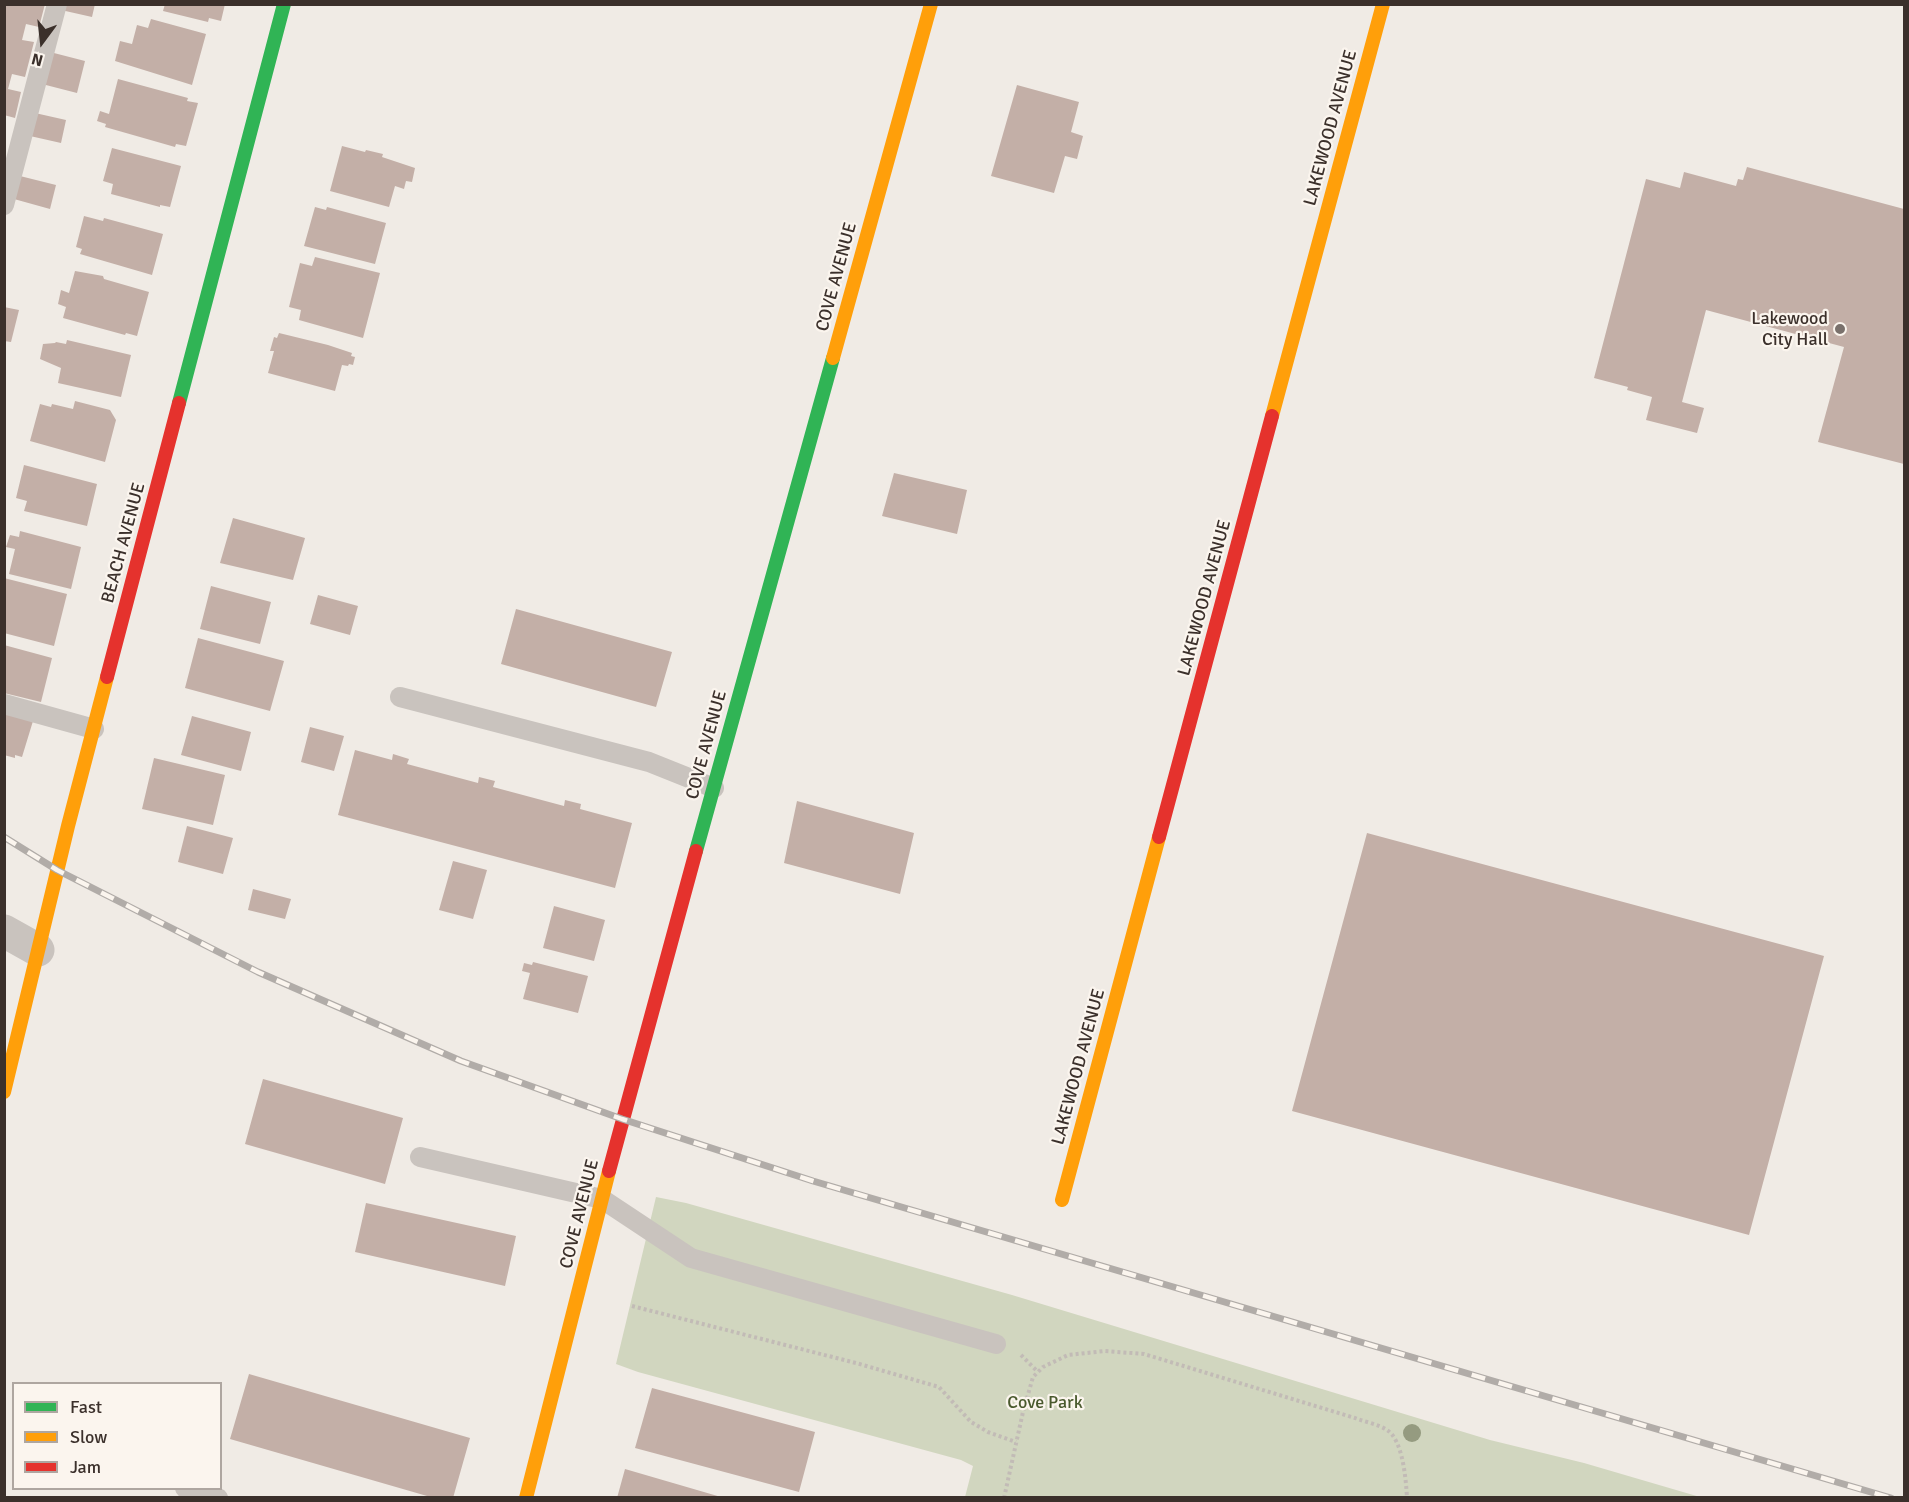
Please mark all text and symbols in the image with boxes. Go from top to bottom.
north arrow [12,12,72,72]
text: N [29,48,45,70]
street label: LAKEWOOD AVENUE [1300,48,1362,208]
street label: COVE AVENUE [812,220,862,334]
place label: Lakewood City Hall [1751,308,1828,350]
marker: Lakewood City Hall [1833,322,1847,336]
street label: BEACH AVENUE [98,480,150,606]
street label: LAKEWOOD AVENUE [1174,518,1236,678]
street label: COVE AVENUE [682,688,732,802]
street label: LAKEWOOD AVENUE [1048,987,1110,1147]
street label: COVE AVENUE [556,1157,604,1271]
legend [12,1382,222,1490]
park label: Cove Park [1007,1392,1083,1414]
text: Fast [70,1396,102,1418]
text: Slow [70,1426,107,1448]
text: Jam [70,1456,101,1478]

